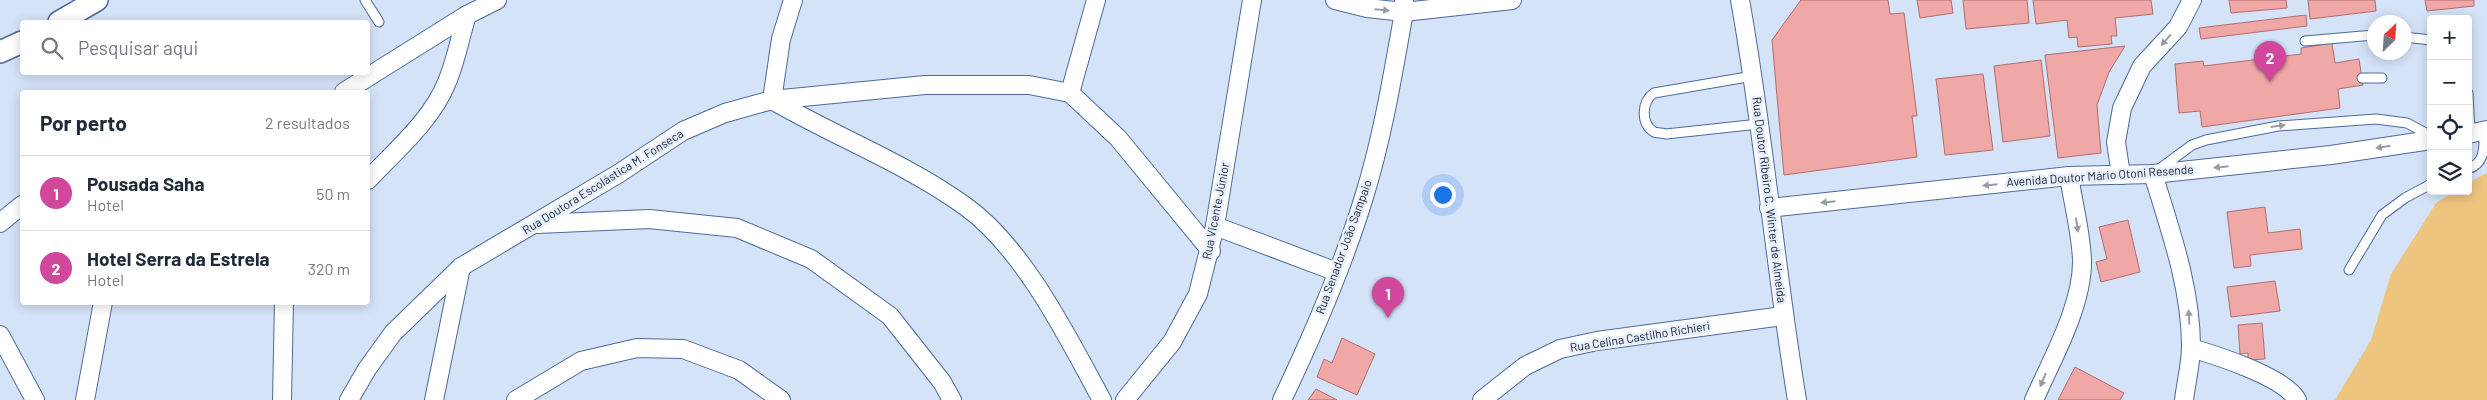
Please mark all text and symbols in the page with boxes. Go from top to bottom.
one-way arrow [1375,6,1391,14]
north arrow [2367,15,2412,60]
map controls [2427,15,2472,195]
button: + [2427,15,2472,60]
search box [20,20,370,75]
icon: search [38,34,66,62]
one-way arrow [2160,34,2171,47]
text: Pesquisar aqui [78,36,198,59]
pin: 2 [2254,41,2286,82]
button: − [2427,60,2472,105]
street label: Rua Doutor Ribeiro C. Winter de Almeida [1750,96,1790,304]
button: locate [2427,105,2472,150]
text: Por perto [40,110,127,135]
text: 2 resultados [265,113,350,132]
one-way arrow [2270,122,2286,130]
street label: Rua Doutora Escolástica M. Fonseca [519,126,686,237]
one-way arrow [2374,144,2390,152]
button: layers [2427,150,2472,195]
street label: Rua Vicente Júnior [1199,161,1231,260]
street label: Avenida Doutor Mário Otoni Resende [2006,161,2194,189]
one-way arrow [2213,163,2229,171]
text: Pousada Saha [87,172,205,195]
street label: Rua Senador João Sampaio [1312,178,1374,316]
one-way arrow [1981,181,1997,189]
your location [1430,182,1456,208]
text: 1 [53,184,59,203]
text: 50 m [316,184,350,203]
text: Hotel [87,195,124,214]
one-way arrow [1820,198,1836,206]
one-way arrow [2073,217,2081,233]
text: Hotel Serra da Estrela [87,247,270,270]
text: 2 [52,259,60,278]
text: 320 m [308,259,350,278]
text: Hotel [87,270,124,289]
pin: 1 [1372,277,1404,318]
one-way arrow [2185,309,2193,325]
street label: Rua Celina Castilho Richieri [1569,318,1711,354]
one-way arrow [2039,373,2047,387]

